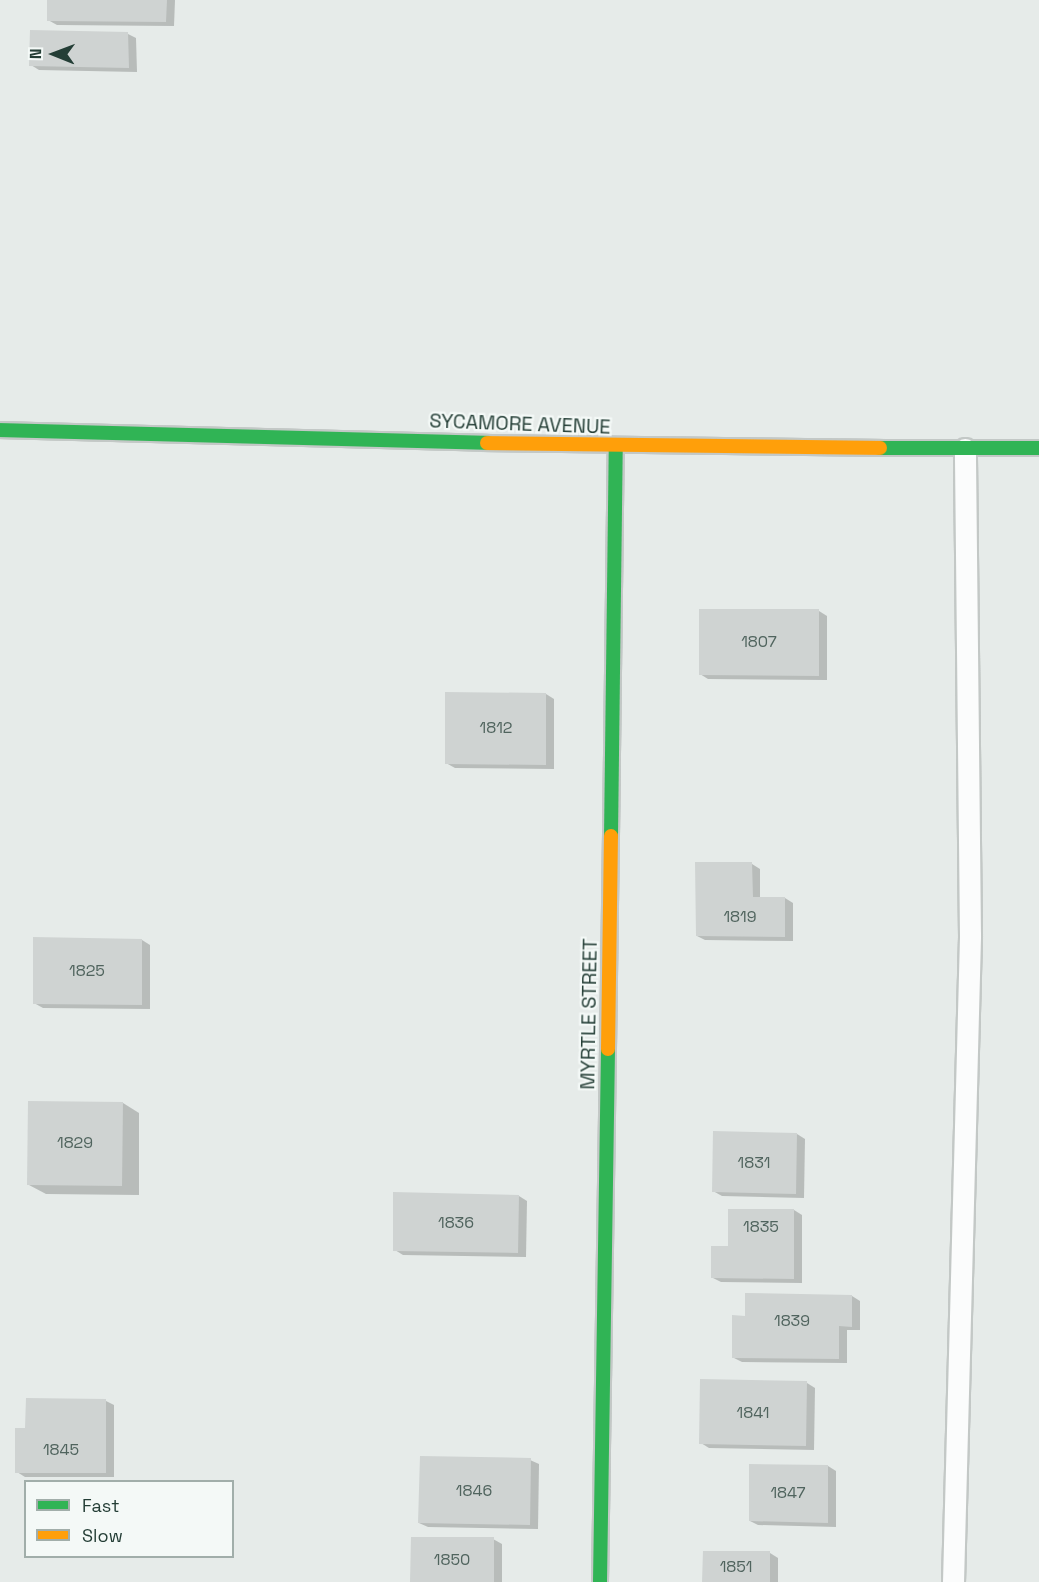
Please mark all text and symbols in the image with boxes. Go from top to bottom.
north arrow [24,24,84,84]
text: N [25,48,46,59]
street label: SYCAMORE AVENUE [429,409,611,439]
house number: 1807 [741,632,777,652]
house number: 1812 [480,718,512,738]
house number: 1819 [723,907,757,927]
street label: MYRTLE STREET [576,938,602,1090]
house number: 1825 [69,961,105,981]
house number: 1829 [57,1133,93,1153]
house number: 1831 [738,1153,770,1173]
house number: 1836 [438,1213,474,1233]
house number: 1835 [743,1217,779,1237]
house number: 1839 [774,1311,810,1331]
house number: 1841 [737,1403,769,1423]
house number: 1845 [43,1440,79,1460]
legend [24,1480,234,1558]
house number: 1846 [456,1481,492,1501]
house number: 1847 [770,1483,806,1503]
text: Fast [82,1494,119,1517]
text: Slow [82,1524,123,1547]
house number: 1850 [434,1550,470,1570]
house number: 1851 [720,1557,752,1577]

